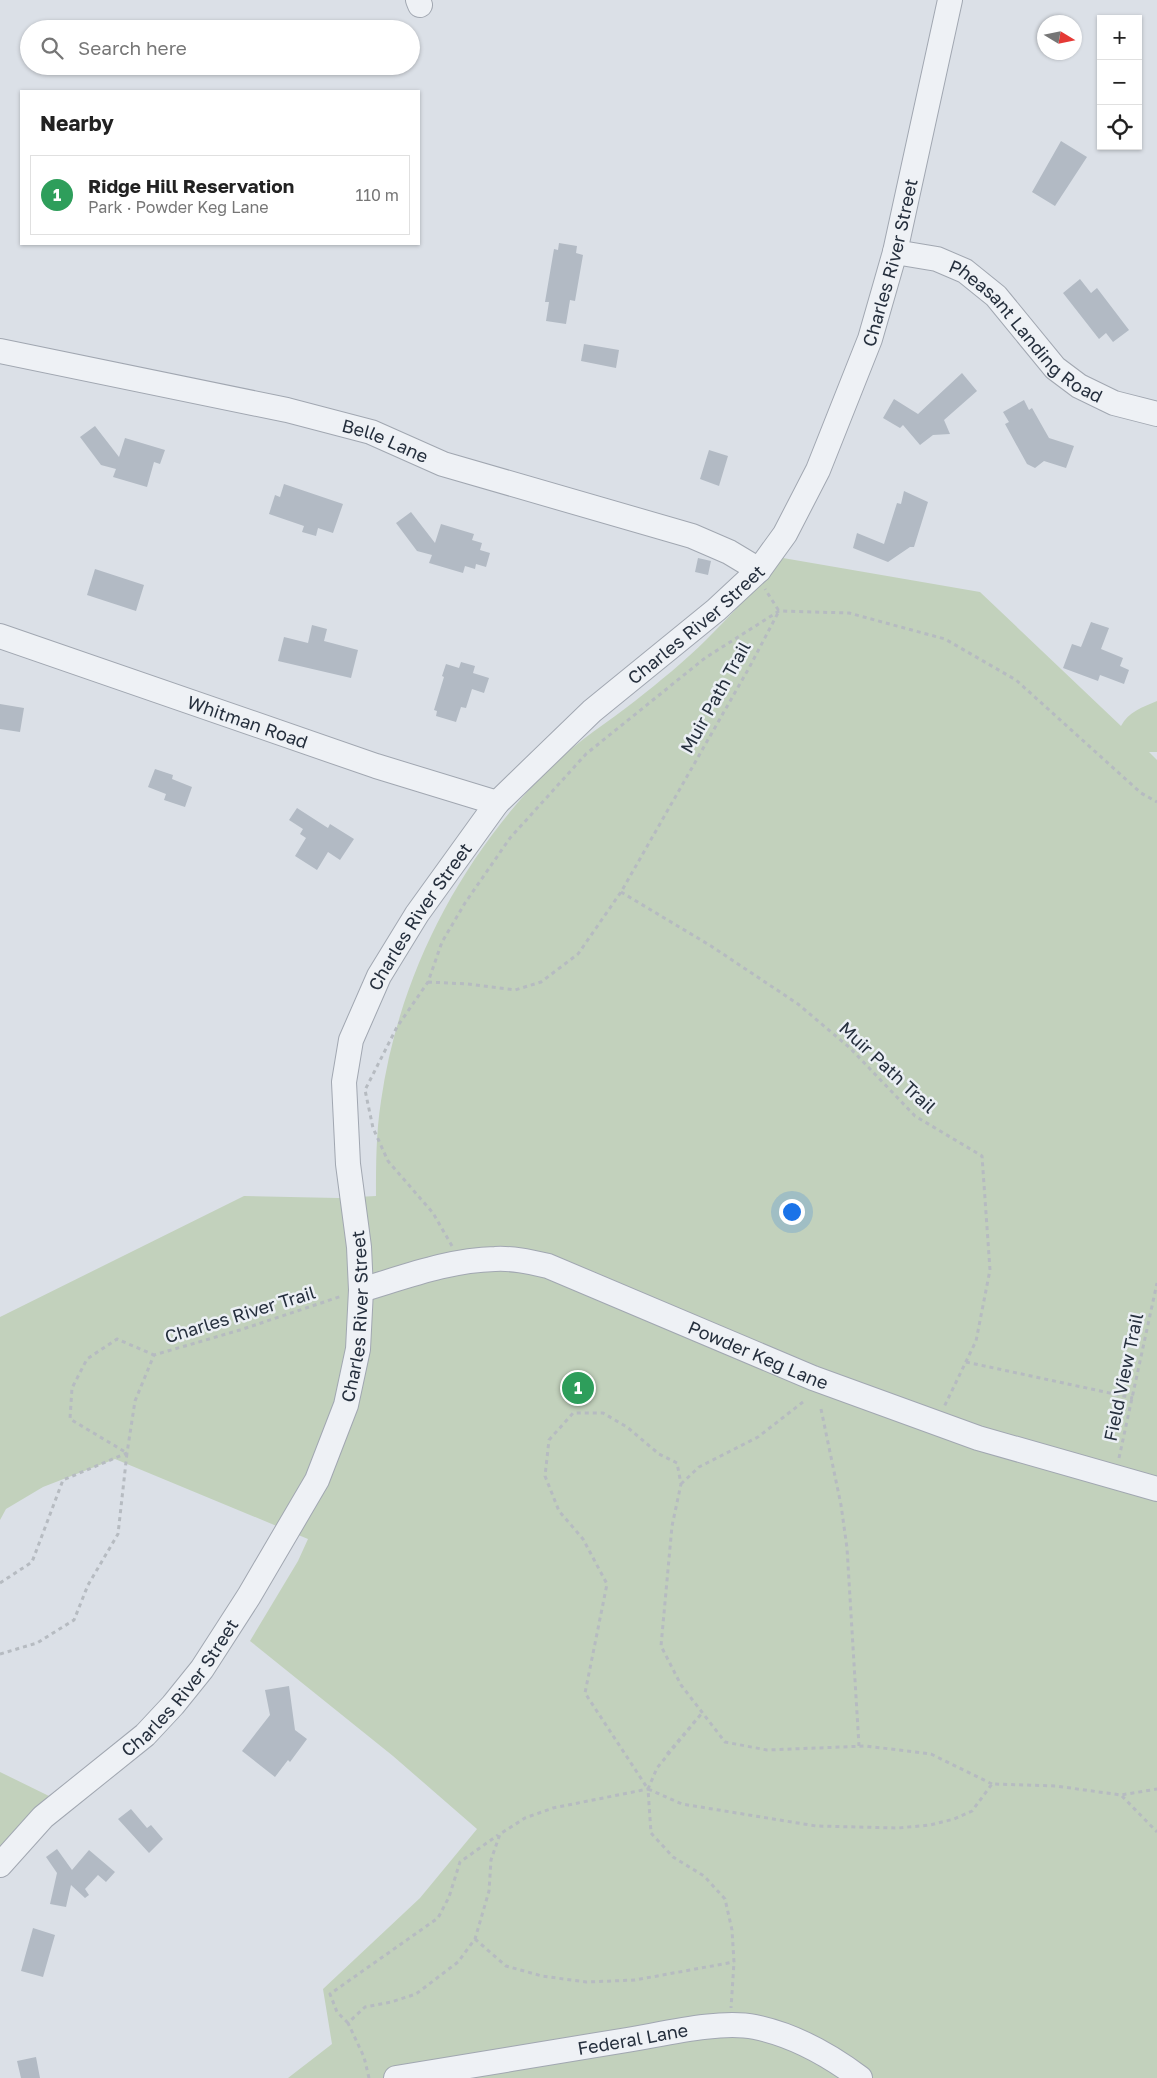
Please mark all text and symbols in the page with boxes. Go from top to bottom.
north arrow [1037,15,1082,60]
map controls [1097,15,1142,150]
button: + [1097,15,1142,60]
search box [20,20,420,75]
icon: search [38,34,66,62]
text: Search here [78,36,187,59]
button: − [1097,60,1142,105]
button: locate [1097,105,1142,150]
text: Nearby [40,110,114,136]
text: Ridge Hill Reservation [88,174,294,197]
street label: Charles River Street [857,176,922,350]
text: 1 [53,185,61,205]
text: 110 m [355,185,399,205]
text: Park · Powder Keg Lane [88,197,269,217]
street label: Pheasant Landing Road [946,255,1106,407]
street label: Belle Lane [340,414,432,467]
street label: Charles River Street [623,560,769,689]
street label: Muir Path Trail [675,637,755,757]
street label: Whitman Road [184,691,311,753]
street label: Charles River Street [363,838,476,994]
street label: Muir Path Trail [835,1017,941,1118]
your location [779,1199,805,1225]
street label: Charles River Street [336,1229,372,1404]
street label: Charles River Trail [162,1281,318,1347]
street label: Field View Trail [1099,1311,1147,1443]
street label: Powder Keg Lane [685,1316,831,1394]
pin: 1 [562,1369,594,1407]
street label: Charles River Street [117,1614,243,1761]
street label: Federal Lane [576,2018,690,2059]

